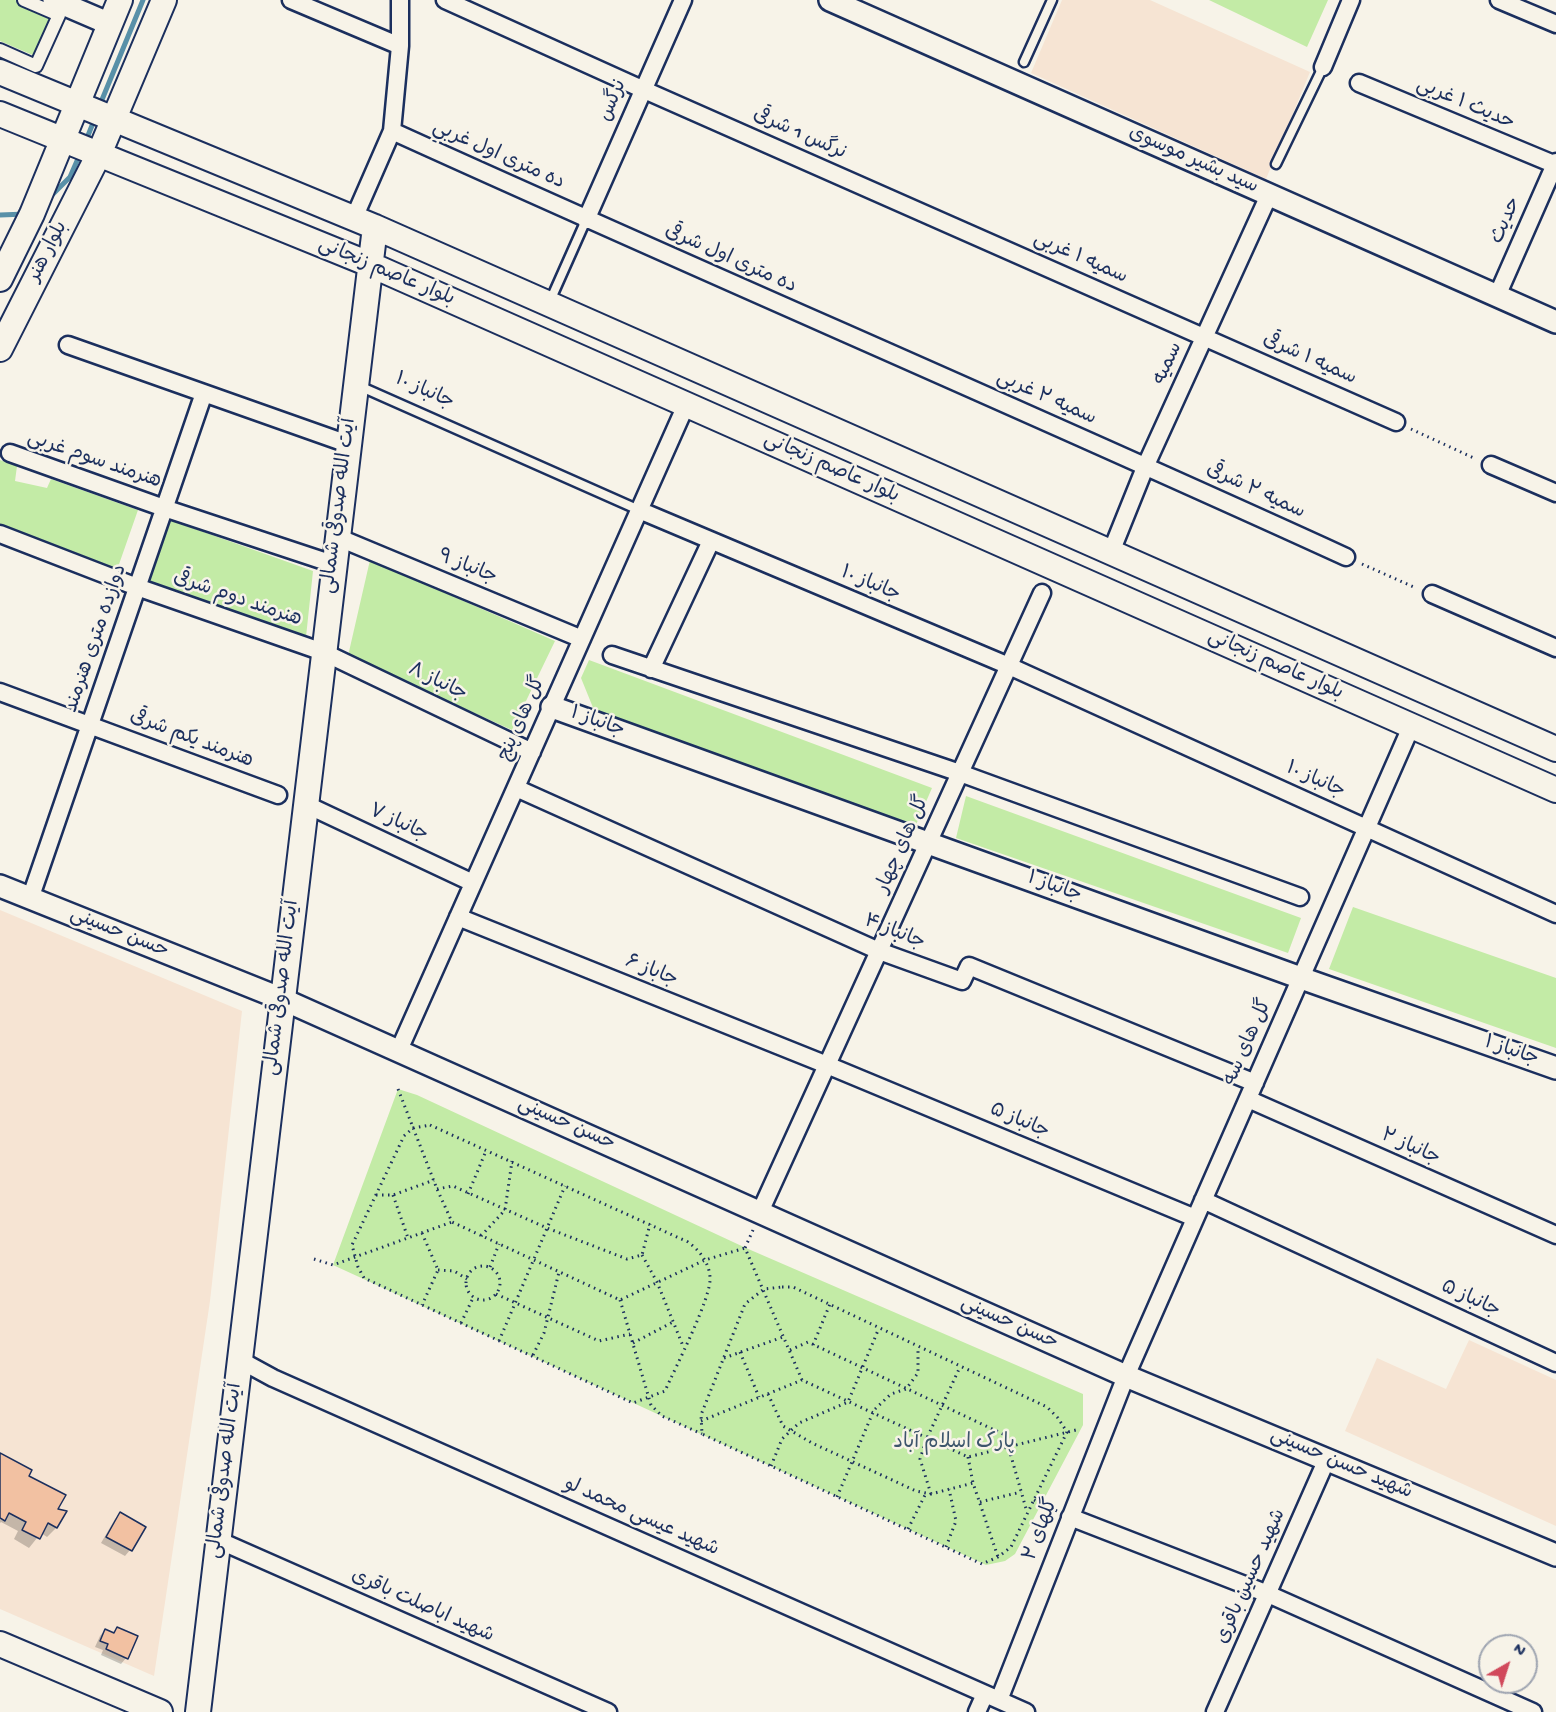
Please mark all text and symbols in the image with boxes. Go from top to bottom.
street label: حدیث ۱ غربی [1412,74,1518,136]
street label: نرگس [595,77,633,125]
street label: نرگس 1 شرقی [749,104,849,166]
street label: ده متری اول غربي [428,116,568,196]
street label: سید بشیر موسوی [1124,122,1262,200]
street label: حدیث [1486,194,1528,248]
street label: بلوار هنر [24,218,74,286]
street label: ده متری اول شرقی [660,220,800,300]
street label: سمیه ۱ غربی [1029,228,1131,290]
street label: بلوار عاصم زنجانی [314,233,458,313]
street label: سمیه ۱ شرقی [1258,329,1360,391]
street label: سمیه [1149,339,1189,389]
street label: سمیه ۲ غربی [992,366,1100,432]
street label: جانباز ۱۰ [390,368,458,416]
street label: آیت الله صدوقی شمالی [317,417,363,595]
street label: هنرمند سوم غربی [24,427,164,495]
street label: بلوار عاصم زنجانی [760,428,902,510]
street label: سمیه ۲ شرقی [1202,459,1308,525]
street label: جانباز ۹ [434,545,500,591]
street label: دوازده متری هنرمند [60,562,134,716]
street label: جانباز ۱۰ [836,562,904,608]
street label: هنرمند دوم شرقی [169,567,305,633]
street label: بلوار عاصم زنجانی [1204,625,1346,707]
street label: جانباز ۸ [403,658,471,708]
street label: گل های پنج [494,673,552,765]
street label: جانباز ۱ [567,702,627,744]
street label: هنرمند یکم شرقی [126,705,256,775]
street label: جانباز ۱۰ [1281,757,1349,805]
street label: گل های چهار [872,793,936,897]
street label: جانباز ۷ [364,800,432,848]
street label: جانباز ۱ [1024,867,1084,909]
street label: آیت الله صدوقی شمالی [260,899,306,1077]
street label: حسن حسینی [66,903,172,965]
street label: جانباز ۴ [860,910,928,956]
street label: جاباز ۶ [621,951,681,993]
street label: گل های سه [1219,996,1279,1090]
street label: جانباز ۱ [1481,1032,1541,1072]
street label: حسن حسینی [513,1093,619,1157]
street label: جانباز ۵ [985,1099,1053,1145]
street label: جانباز ۲ [1377,1124,1443,1172]
street label: جانباز ۵ [1437,1276,1503,1324]
street label: حسن حسینی [956,1292,1062,1356]
street label: آیت الله صدوقی شمالی [203,1382,249,1560]
street label: شهید حسن حسینی [1266,1424,1416,1506]
park label: پارک اسلام آباد [893,1432,1015,1456]
street label: شهید عیسی محمد لو [560,1473,722,1563]
street label: گلهای ۲ [1019,1495,1065,1565]
street label: شهید حسین باقری [1212,1506,1292,1648]
street label: شهید اباصلت باقری [347,1565,497,1649]
north arrow [1478,1634,1538,1694]
text: N [1508,1641,1528,1662]

